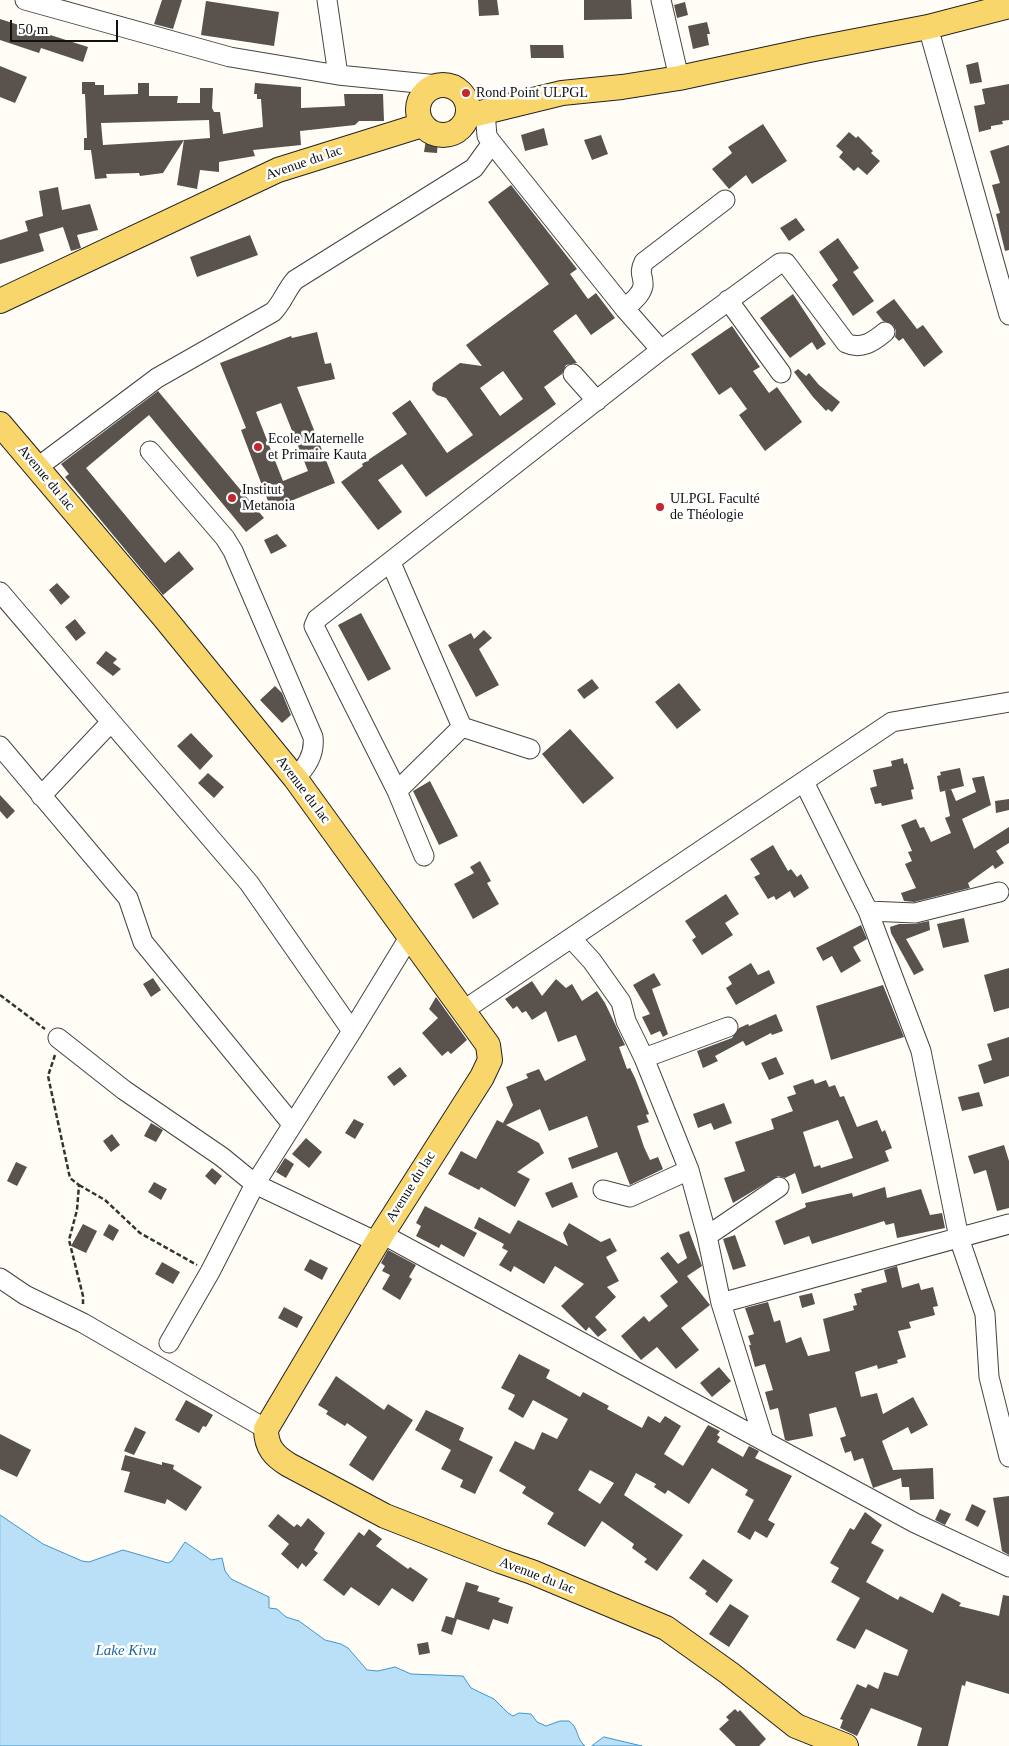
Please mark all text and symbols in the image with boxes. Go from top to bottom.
scale bar [12,10,120,42]
text: 50 m [18,21,48,37]
place label: Rond Point ULPGL [476,85,588,101]
marker: Rond Point ULPGL [460,87,472,99]
street label: Avenue du lac [264,142,344,184]
place label: Ecole Maternelle et Primaire Kauta [268,431,367,464]
marker: Ecole Maternelle et Primaire Kauta [252,441,264,453]
street label: Avenue du lac [14,442,78,514]
place label: Institut Metanoia [242,482,295,514]
place label: ULPGL Faculté de Théologie [670,491,760,524]
marker: Institut Metanoia [226,492,238,504]
marker: ULPGL Faculté de Théologie [654,501,666,513]
street label: Avenue du lac [272,753,334,827]
street label: Avenue du lac [383,1149,439,1225]
street label: Avenue du lac [497,1554,577,1598]
water label: Lake Kivu [95,1642,157,1660]

